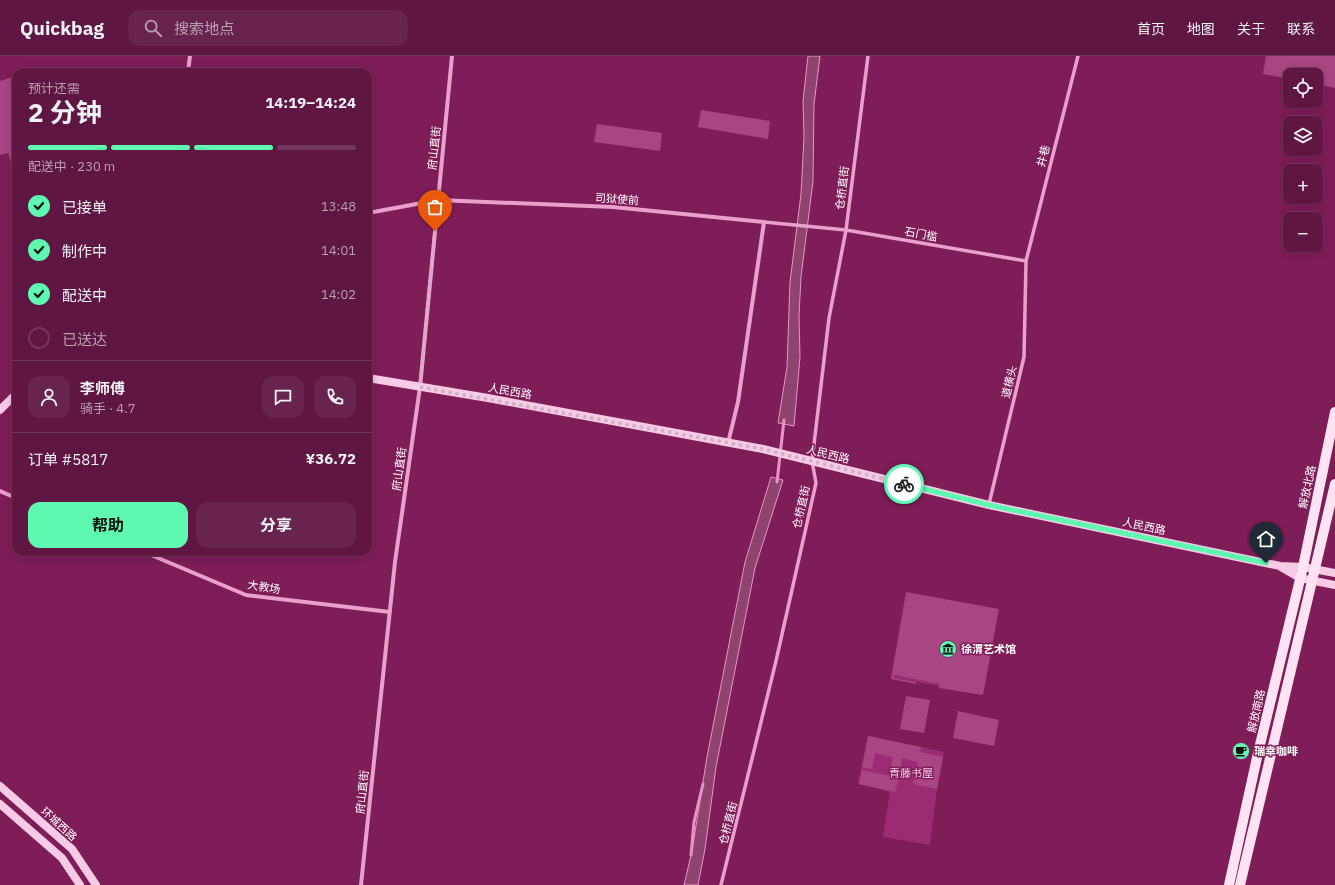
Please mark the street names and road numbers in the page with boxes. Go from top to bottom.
street label: 府山直街 [425,125,443,171]
street label: 井巷 [1034,144,1052,168]
street label: 仓桥直街 [832,165,852,211]
street label: 司狱使前 [595,190,639,208]
street label: 石门槛 [904,224,938,244]
street label: 道横头 [998,364,1020,400]
street label: 人民西路 [487,380,533,402]
street label: 人民西路 [805,442,851,466]
street label: 府山直街 [389,446,409,492]
street label: 解放北路 [1296,464,1318,510]
street label: 仓桥直街 [789,484,813,530]
street label: 人民西路 [1121,515,1167,537]
street label: 大教场 [247,578,281,596]
street label: 解放南路 [1244,688,1268,734]
street label: 府山直街 [353,769,371,815]
street label: 仓桥直街 [716,800,740,846]
street label: 环城西路 [38,804,80,844]

